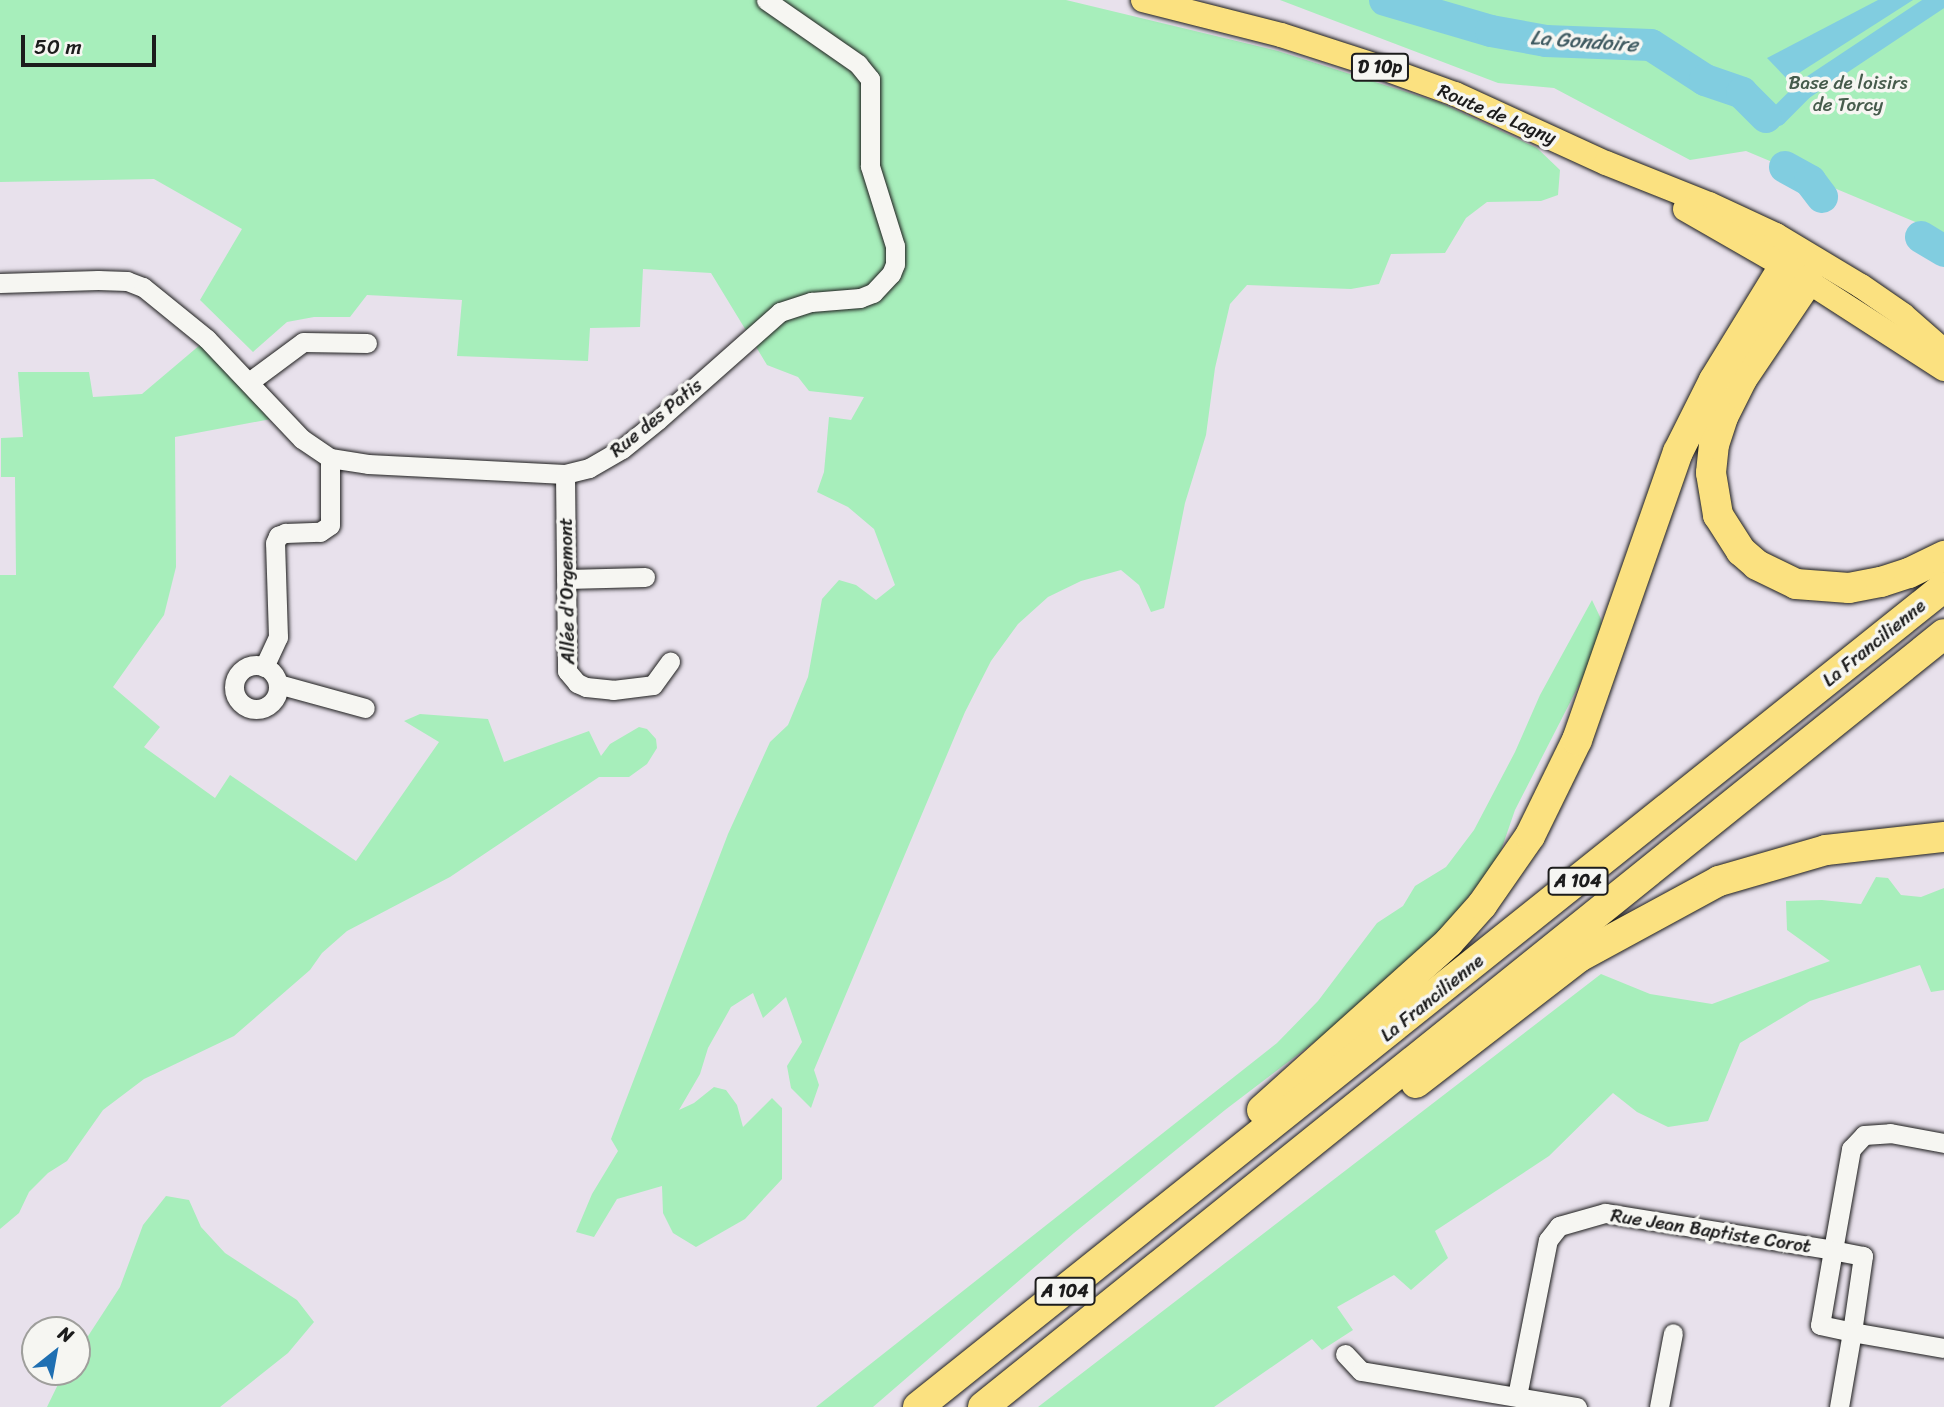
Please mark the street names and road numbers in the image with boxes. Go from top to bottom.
road number: D 10p [1350,52,1410,82]
street label: Route de Lagny [1434,79,1560,149]
street label: Rue des Patis [605,374,707,462]
street label: Allée d'Orgemont [554,518,580,664]
street label: La Francilienne [1818,594,1930,692]
road number: A 104 [1546,866,1610,896]
street label: La Francilienne [1376,949,1488,1047]
street label: Rue Jean Baptiste Corot [1609,1204,1813,1258]
road number: A 104 [1034,1276,1096,1306]

